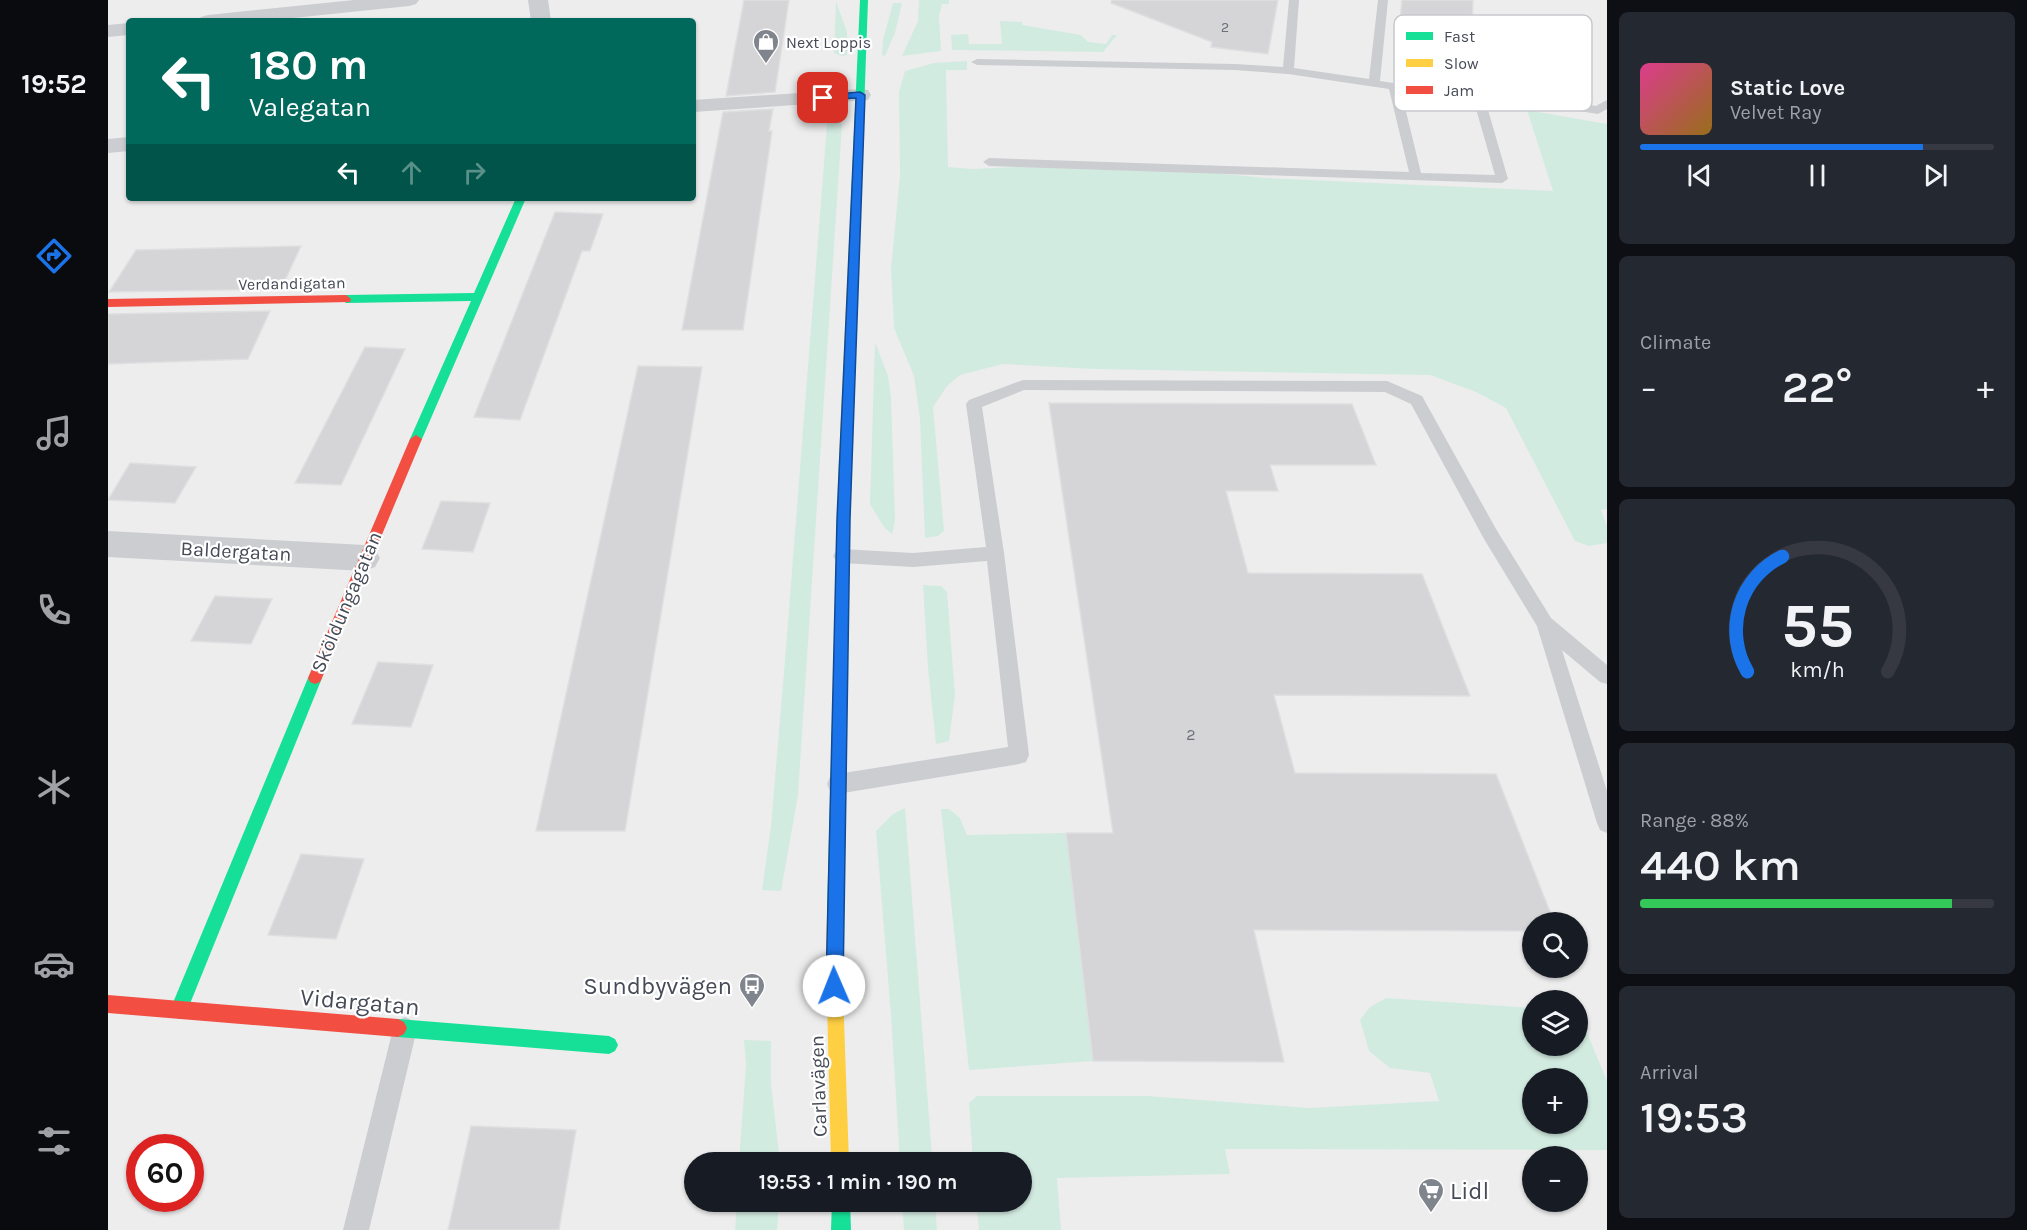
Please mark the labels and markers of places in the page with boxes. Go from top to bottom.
shop icon: Next Loppis [751,27,781,65]
place label: Next Loppis [786,33,871,52]
pin [797,72,848,123]
bus stop icon: Sundbyvägen [737,971,767,1009]
place label: Sundbyvägen [583,972,732,1000]
supermarket icon: Lidl [1416,1176,1446,1214]
place label: Lidl [1450,1177,1489,1205]

